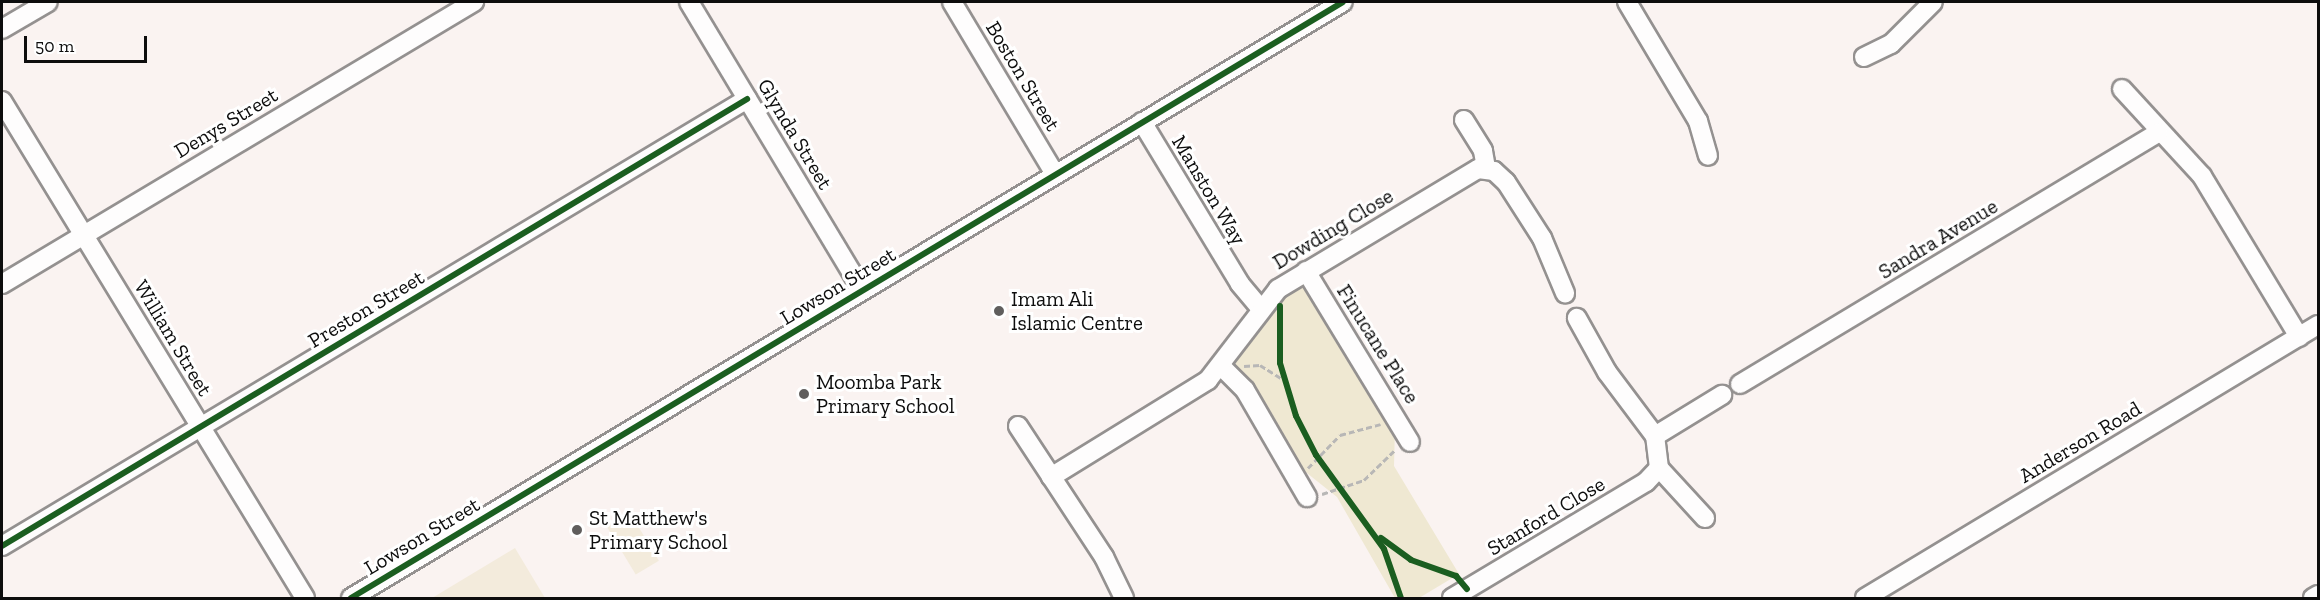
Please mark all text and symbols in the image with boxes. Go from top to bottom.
street label: Boston Street [980,17,1066,135]
scale bar [27,24,150,62]
text: 50 m [35,35,74,57]
street label: Glynda Street [752,74,838,194]
street label: Denys Street [170,82,282,164]
street label: Manston Way [1166,130,1252,250]
street label: Dowding Close [1268,183,1398,275]
street label: Sandra Avenue [1874,193,2002,285]
street label: Lowson Street [776,242,900,330]
street label: Preston Street [304,265,428,353]
street label: William Street [129,276,217,400]
street label: Finucane Place [1331,280,1425,408]
place label: Imam Ali Islamic Centre [1011,286,1143,336]
marker: Imam Ali Islamic Centre [992,304,1006,318]
place label: Moomba Park Primary School [816,369,955,419]
marker: Moomba Park Primary School [797,387,811,401]
street label: Anderson Road [2014,396,2146,488]
street label: Stanford Close [1483,471,1609,561]
street label: Lowson Street [360,492,484,580]
place label: St Matthew's Primary School [589,505,728,555]
marker: St Matthew's Primary School [570,523,584,537]

